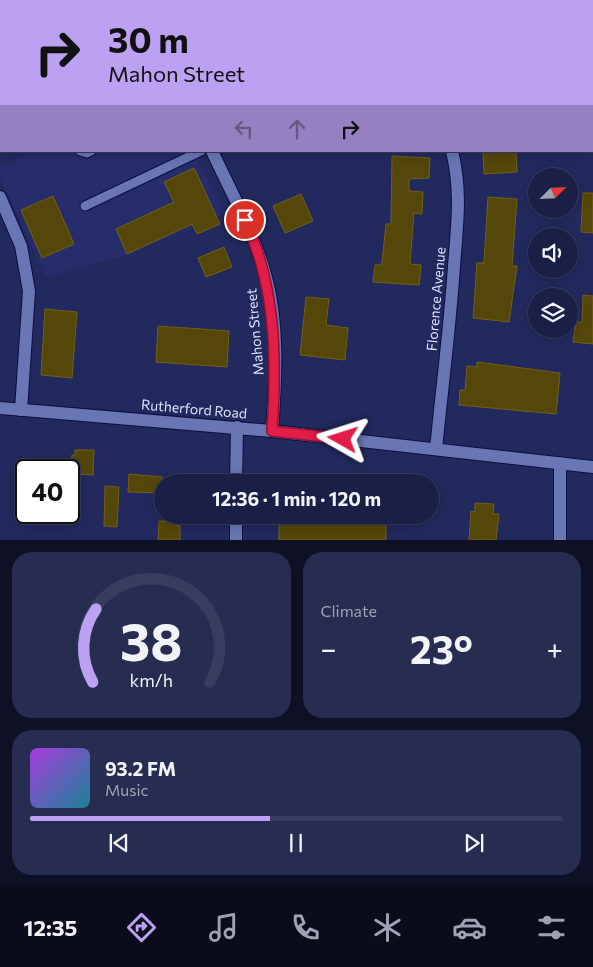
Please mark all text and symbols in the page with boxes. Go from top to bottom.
text: 30 m [108,17,189,60]
icon: right [25,20,90,85]
text: Mahon Street [108,60,245,87]
icon: left [230,115,258,143]
icon: ahead [283,115,311,143]
icon: right [336,115,364,143]
north arrow [528,168,578,218]
map controls [528,168,578,338]
pin [224,199,266,241]
icon: arrive [231,206,259,234]
button: sound [528,228,578,278]
street label: Florence Avenue [422,246,449,352]
street label: Mahon Street [242,288,267,376]
button: layers [528,288,578,338]
street label: Rutherford Road [140,395,248,422]
position arrow [316,412,368,464]
speed limit sign: 40 [15,459,80,524]
text: 12:36 · 1 min · 120 m [212,487,381,510]
text: Climate [321,601,377,620]
text: 38 [120,608,182,672]
text: 23° [410,625,473,672]
text: − [321,631,336,665]
text: + [547,631,563,665]
text: km/h [130,669,173,691]
text: 93.2 FM [105,757,176,780]
text: Music [105,780,149,799]
icon: previous [105,829,133,857]
icon: pause [282,829,310,857]
icon: next [460,829,488,857]
icon: directions [124,910,159,945]
icon: music [206,910,241,945]
icon: phone [288,910,323,945]
icon: climate [370,910,405,945]
icon: car [452,910,487,945]
icon: filters [534,910,569,945]
text: 12:35 [24,914,77,941]

